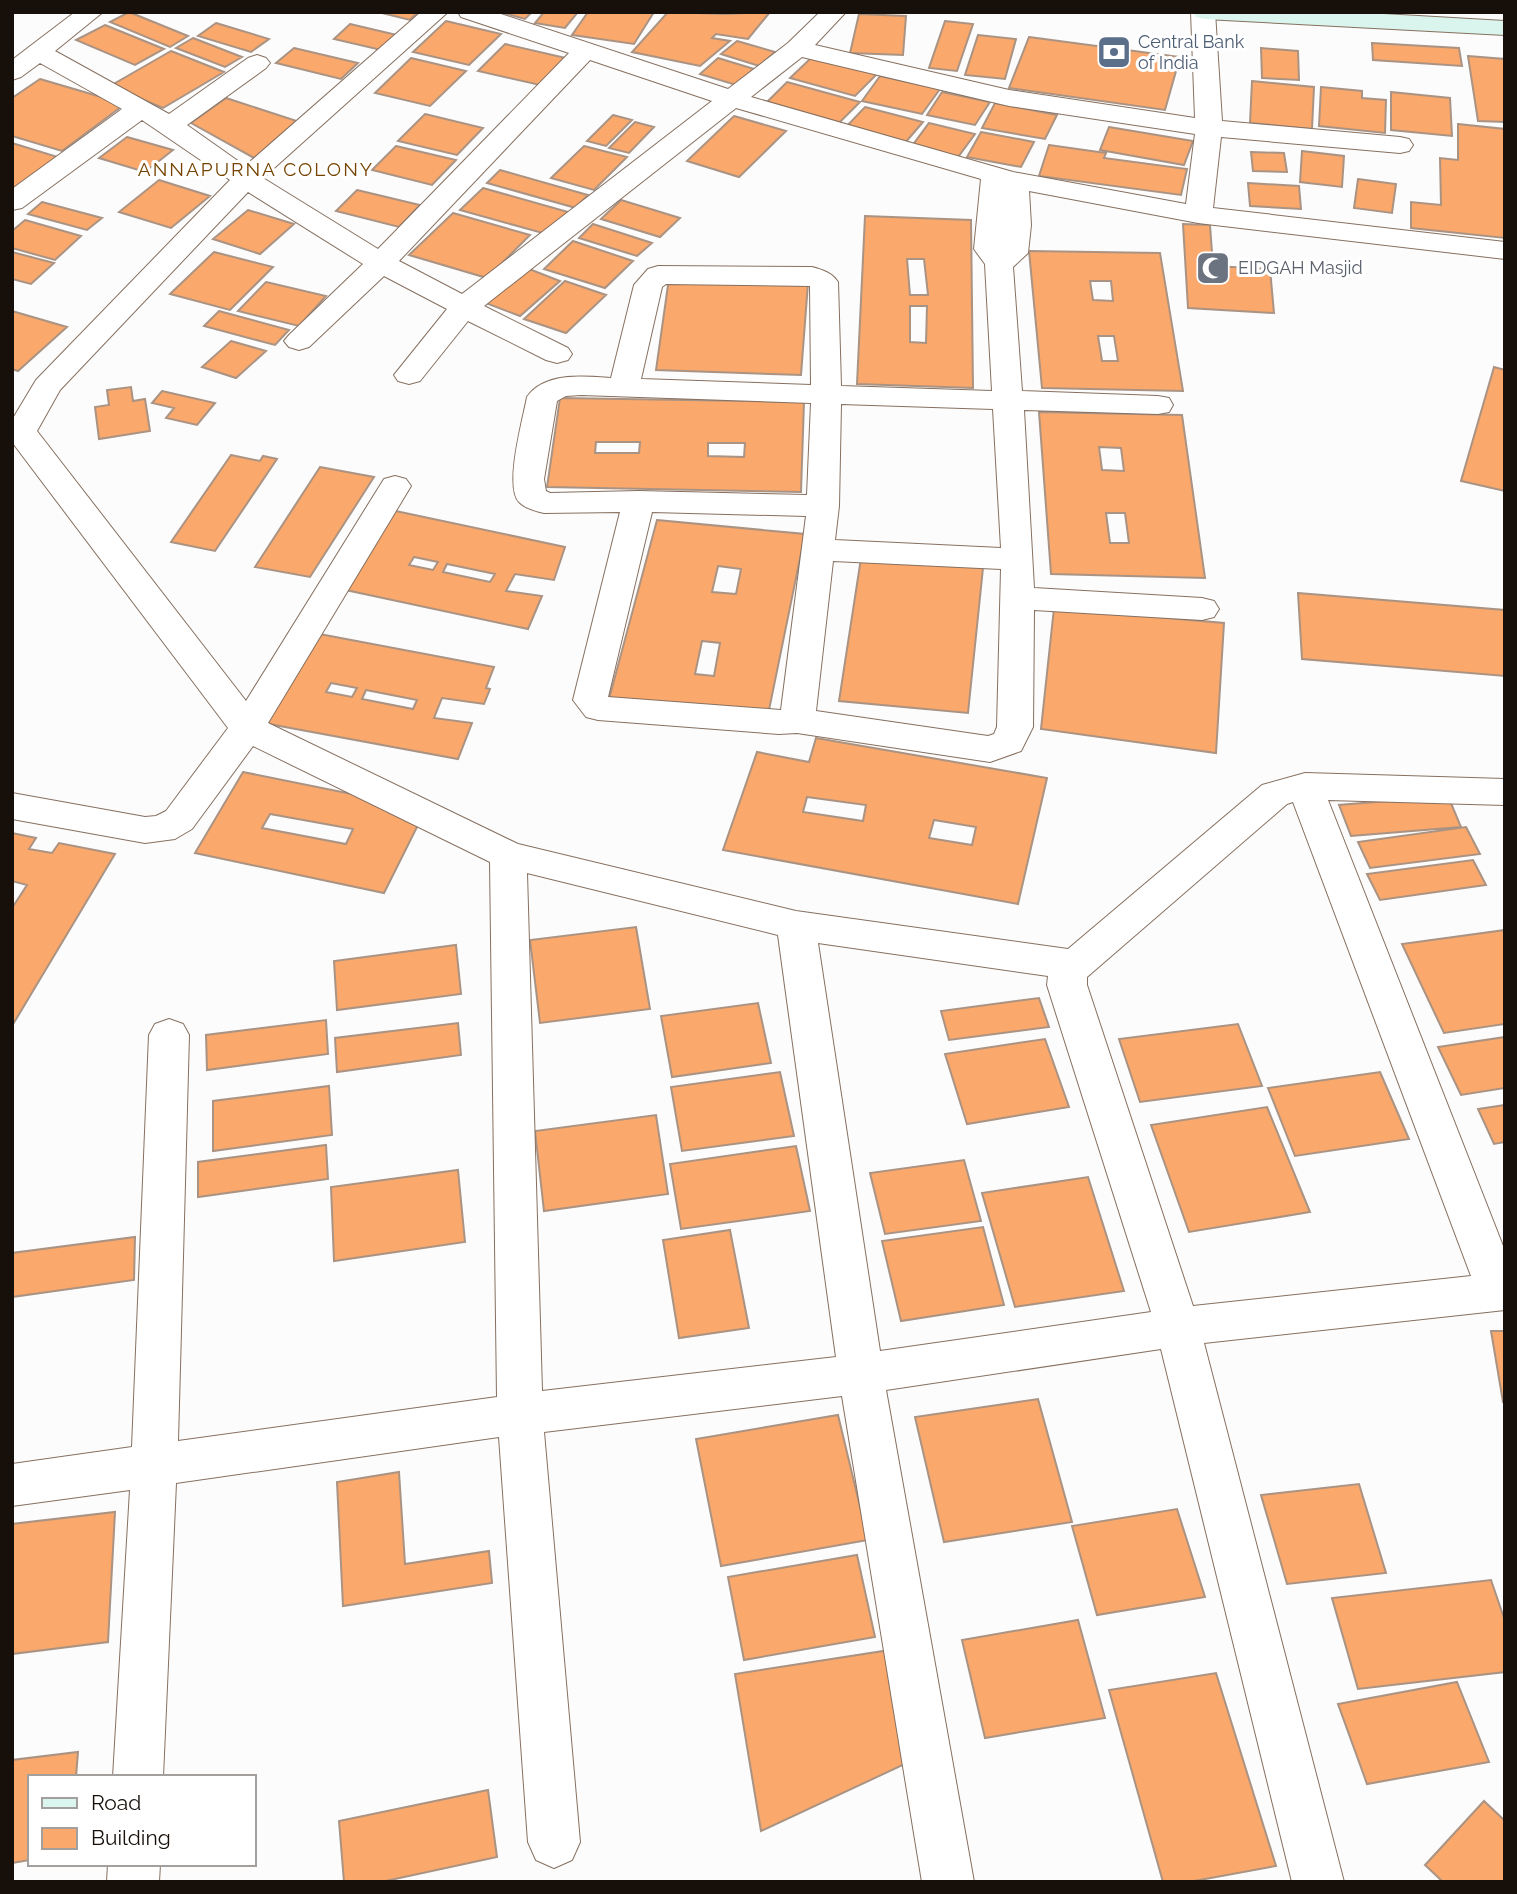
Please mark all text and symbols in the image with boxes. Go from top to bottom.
place label: Central Bank of India [1138,31,1245,73]
bank icon: Central Bank of India [1095,33,1133,71]
district label: ANNAPURNA COLONY [138,158,374,180]
mosque icon: EIDGAH Masjid [1194,249,1232,287]
place label: EIDGAH Masjid [1238,257,1363,278]
legend [28,1775,256,1866]
text: Road [91,1790,141,1815]
text: Building [91,1825,171,1850]

